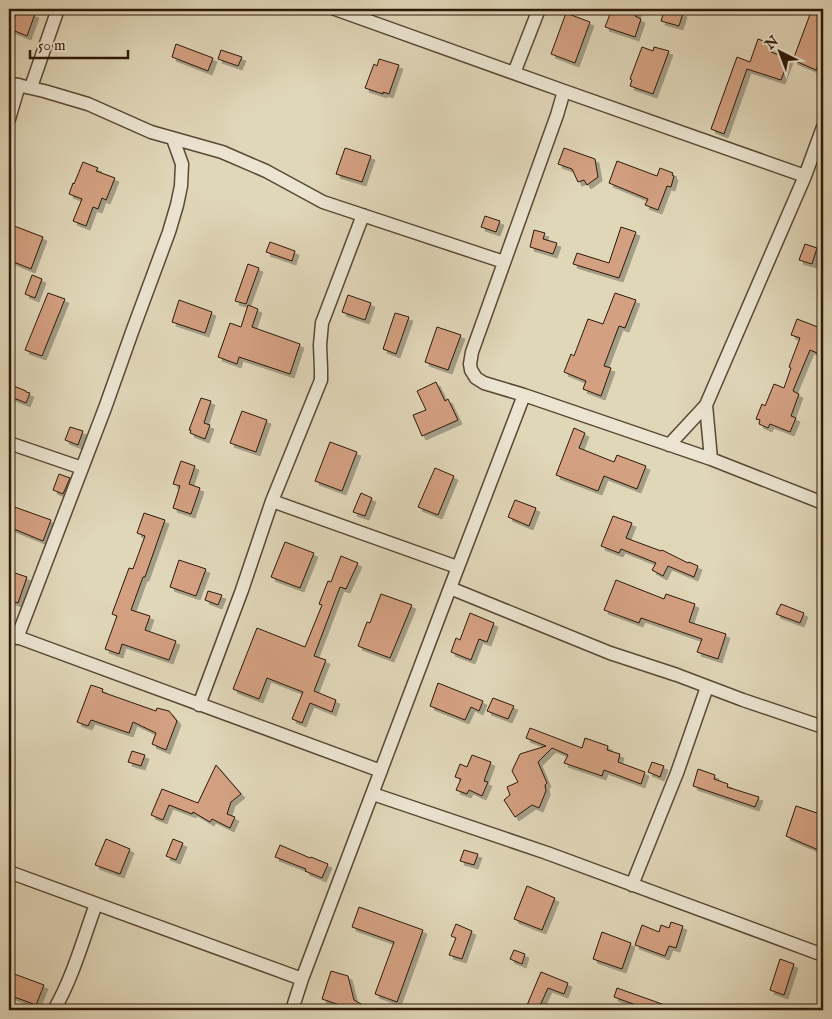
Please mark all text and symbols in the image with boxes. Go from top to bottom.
scale bar [30,28,128,60]
north arrow [754,28,804,78]
text: N [761,32,782,54]
text: 50 m [38,36,66,55]

